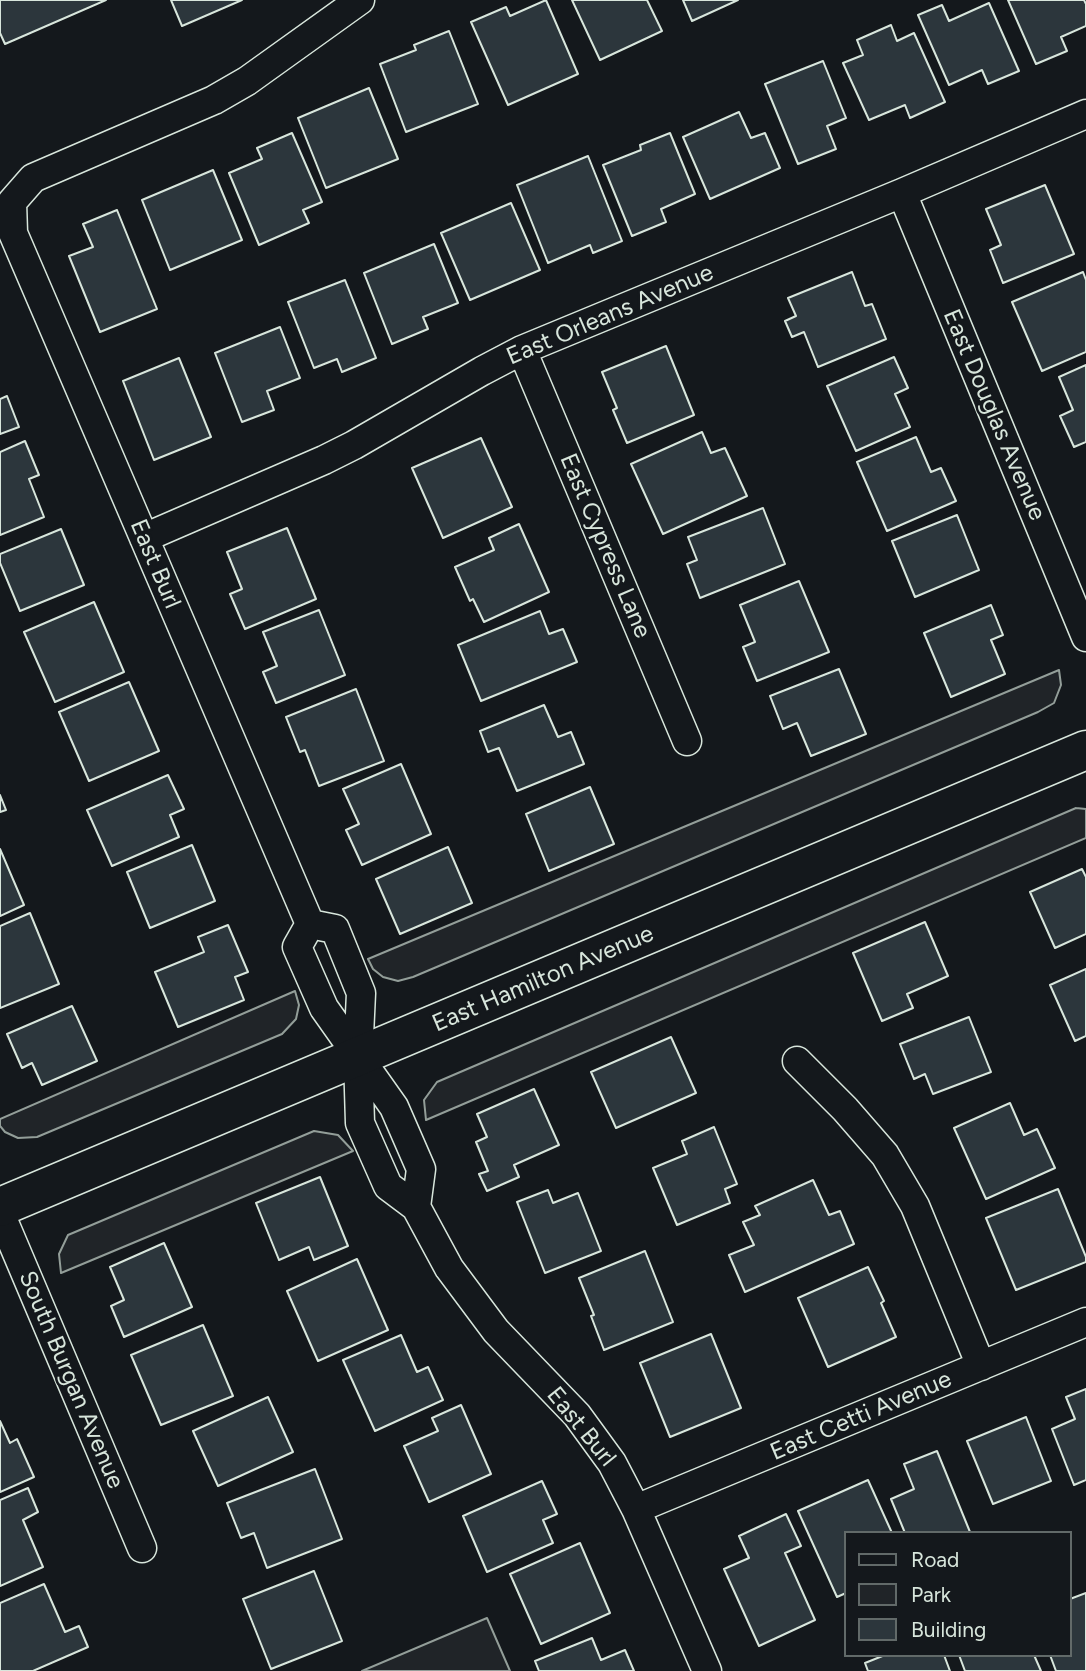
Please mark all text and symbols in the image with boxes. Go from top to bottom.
street label: East Orleans Avenue [502,258,718,372]
street label: East Douglas Avenue [937,305,1051,525]
street label: East Cypress Lane [553,449,657,643]
street label: East Burl [123,515,187,613]
street label: East Hamilton Avenue [428,919,658,1039]
street label: South Burgan Avenue [12,1267,130,1493]
street label: East Cetti Avenue [766,1365,956,1467]
street label: East Burl [540,1381,622,1473]
legend [844,1531,1072,1657]
text: Road [911,1547,959,1572]
text: Park [911,1582,951,1607]
text: Building [911,1617,986,1642]

